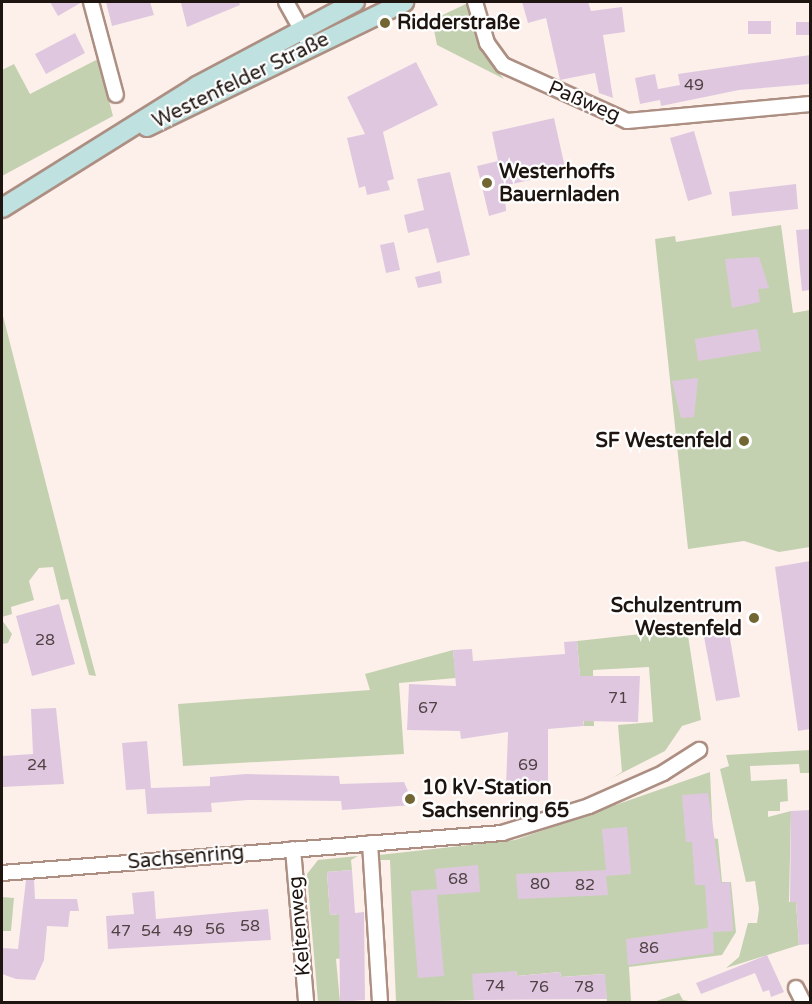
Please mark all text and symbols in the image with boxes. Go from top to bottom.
place label: Ridderstraße [397,11,520,35]
marker: Ridderstraße [378,16,392,30]
street label: Westenfelder Straße [149,28,333,134]
house number: 49 [684,75,704,95]
street label: Paßweg [544,76,624,128]
place label: Westerhoffs Bauernladen [499,160,620,207]
marker: Westerhoffs Bauernladen [480,176,494,190]
place label: SF Westenfeld [595,429,732,453]
marker: SF Westenfeld [737,434,751,448]
place label: Schulzentrum Westenfeld [611,594,742,641]
marker: Schulzentrum Westenfeld [747,611,761,625]
house number: 28 [35,630,55,650]
house number: 71 [608,688,628,708]
house number: 67 [418,698,438,718]
house number: 24 [27,755,47,775]
house number: 69 [518,755,538,775]
place label: 10 kV-Station Sachsenring 65 [422,776,569,823]
marker: 10 kV-Station Sachsenring 65 [403,792,417,806]
street label: Sachsenring [127,841,245,875]
house number: 68 [448,869,468,889]
house number: 80 [530,874,550,894]
street label: Keltenweg [284,875,316,977]
house number: 82 [575,875,595,895]
house number: 58 [240,916,260,936]
house number: 56 [205,919,225,939]
house number: 47 [111,921,131,941]
house number: 54 [141,921,161,941]
house number: 49 [173,921,193,941]
house number: 86 [639,938,659,958]
house number: 74 [485,976,505,996]
house number: 76 [529,977,549,997]
house number: 78 [574,977,594,997]

